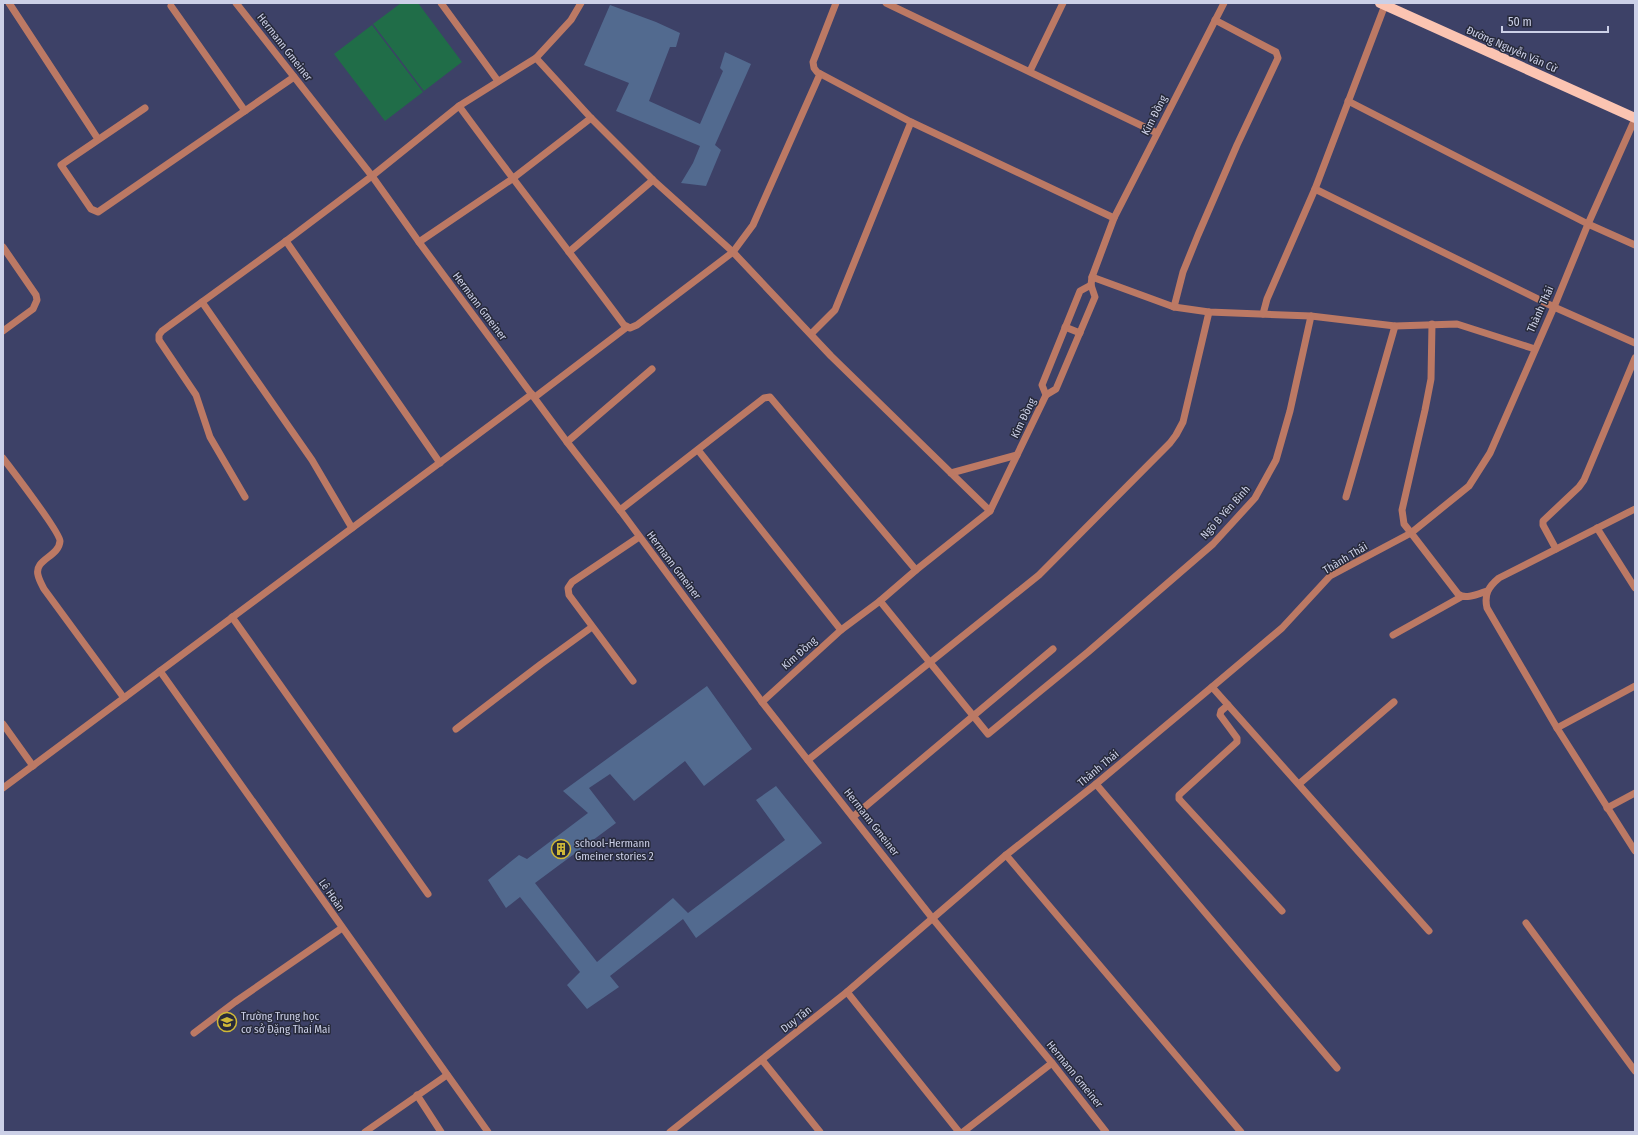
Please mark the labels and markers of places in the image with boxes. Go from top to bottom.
place label: school-Hermann Gmeiner stories 2 [575,837,654,863]
building icon: school-Hermann Gmeiner stories 2 [550,838,572,860]
place label: Trường Trung học cơ sở Đặng Thai Mai [241,1010,330,1036]
school or university icon: Trường Trung học cơ sở Đặng Thai Mai [216,1011,238,1033]

